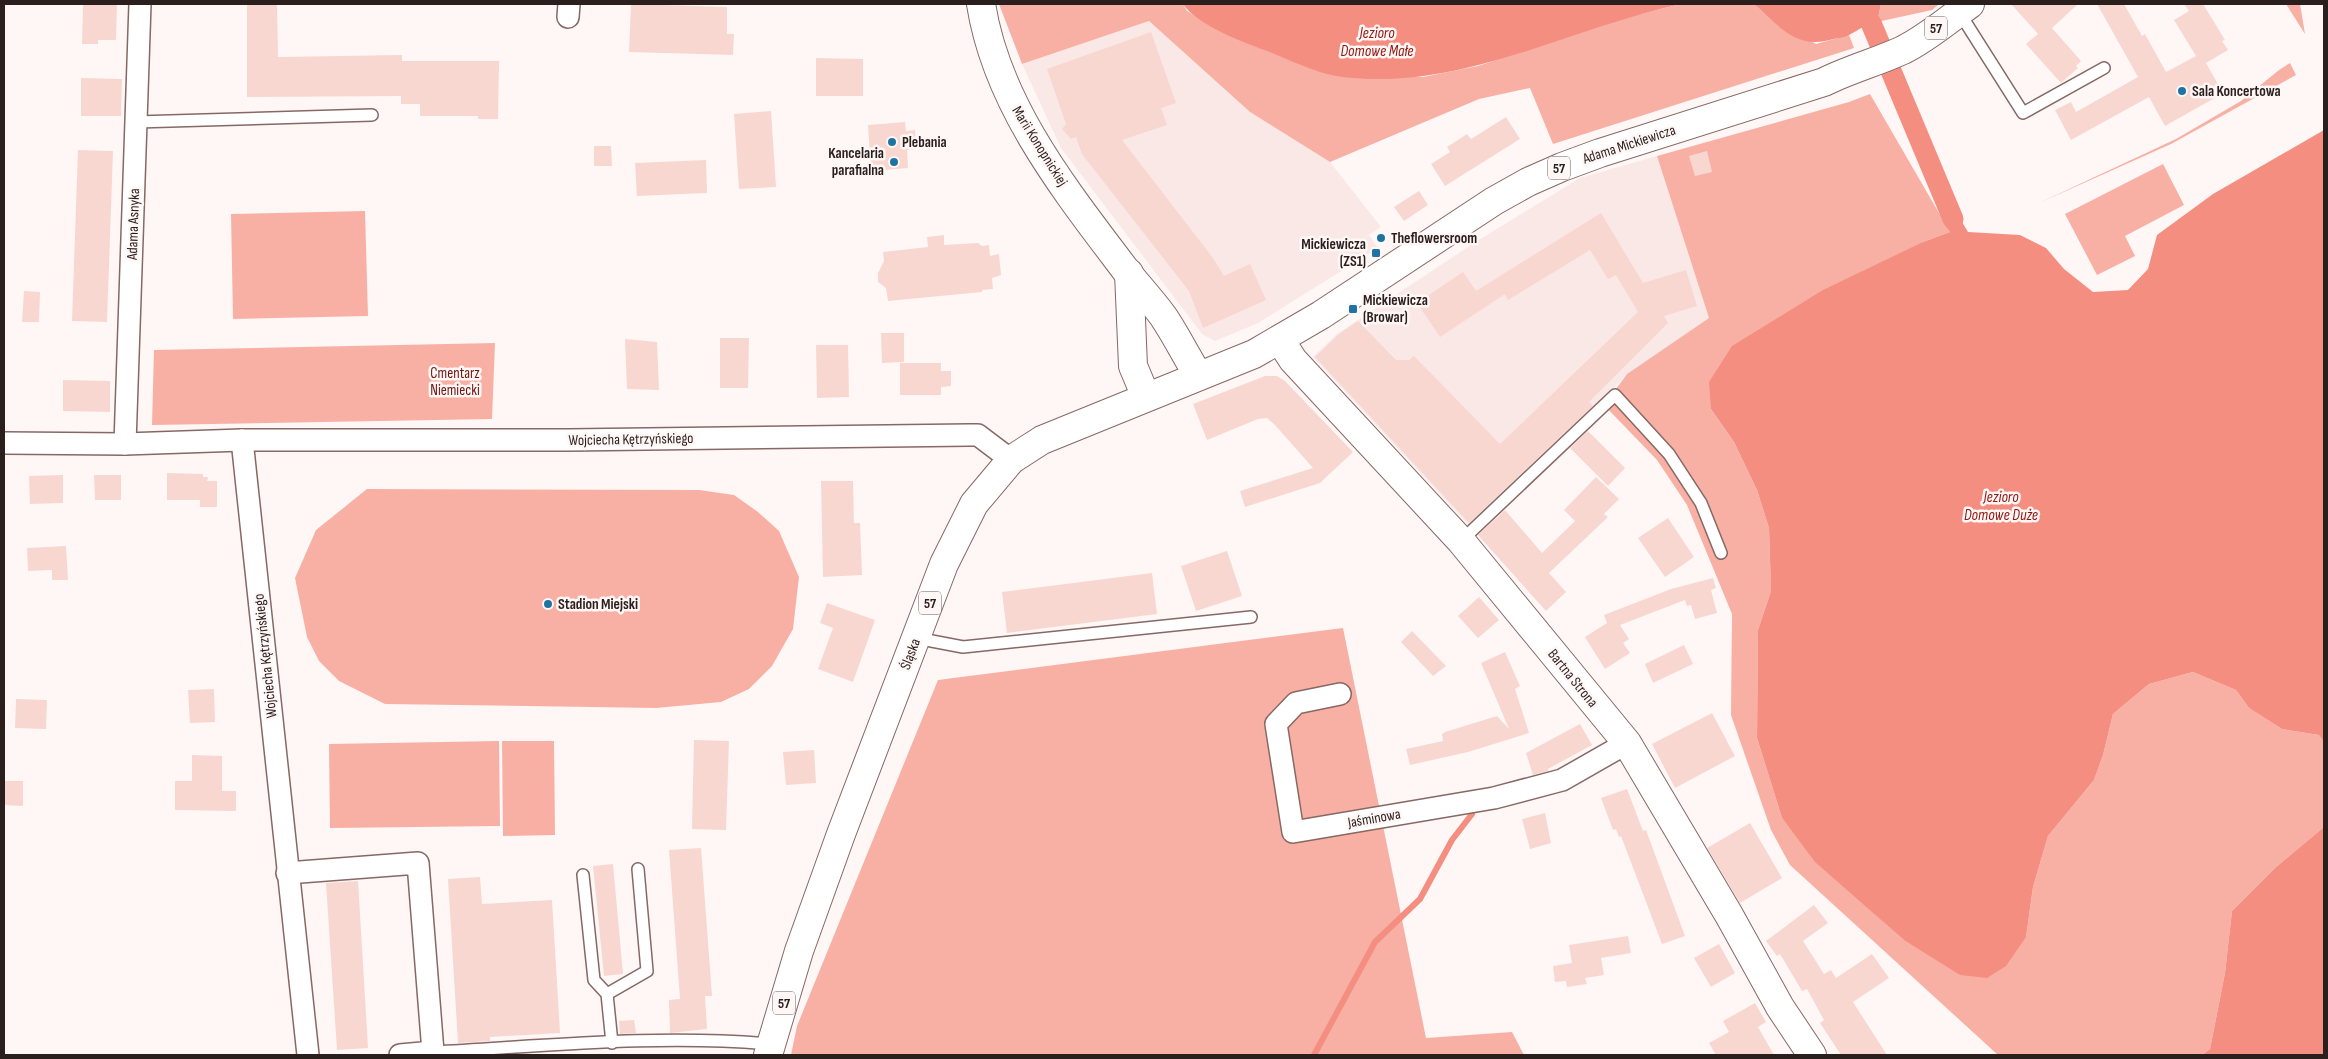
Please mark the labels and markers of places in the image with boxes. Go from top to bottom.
place label: Sala Koncertowa [2192,82,2281,101]
marker: Sala Koncertowa [2176,85,2188,97]
place label: Plebania [902,133,947,152]
marker: Plebania [886,136,898,148]
place label: Kancelaria parafialna [828,144,884,180]
marker: Kancelaria parafialna [888,156,900,168]
place label: Theflowersroom [1391,229,1477,248]
marker: Theflowersroom [1375,232,1387,244]
place label: Mickiewicza (ZS1) [1301,235,1366,271]
marker: Mickiewicza (ZS1) [1370,247,1382,259]
place label: Mickiewicza (Browar) [1363,291,1428,327]
marker: Mickiewicza (Browar) [1347,303,1359,315]
place label: Stadion Miejski [558,595,638,614]
marker: Stadion Miejski [542,598,554,610]

